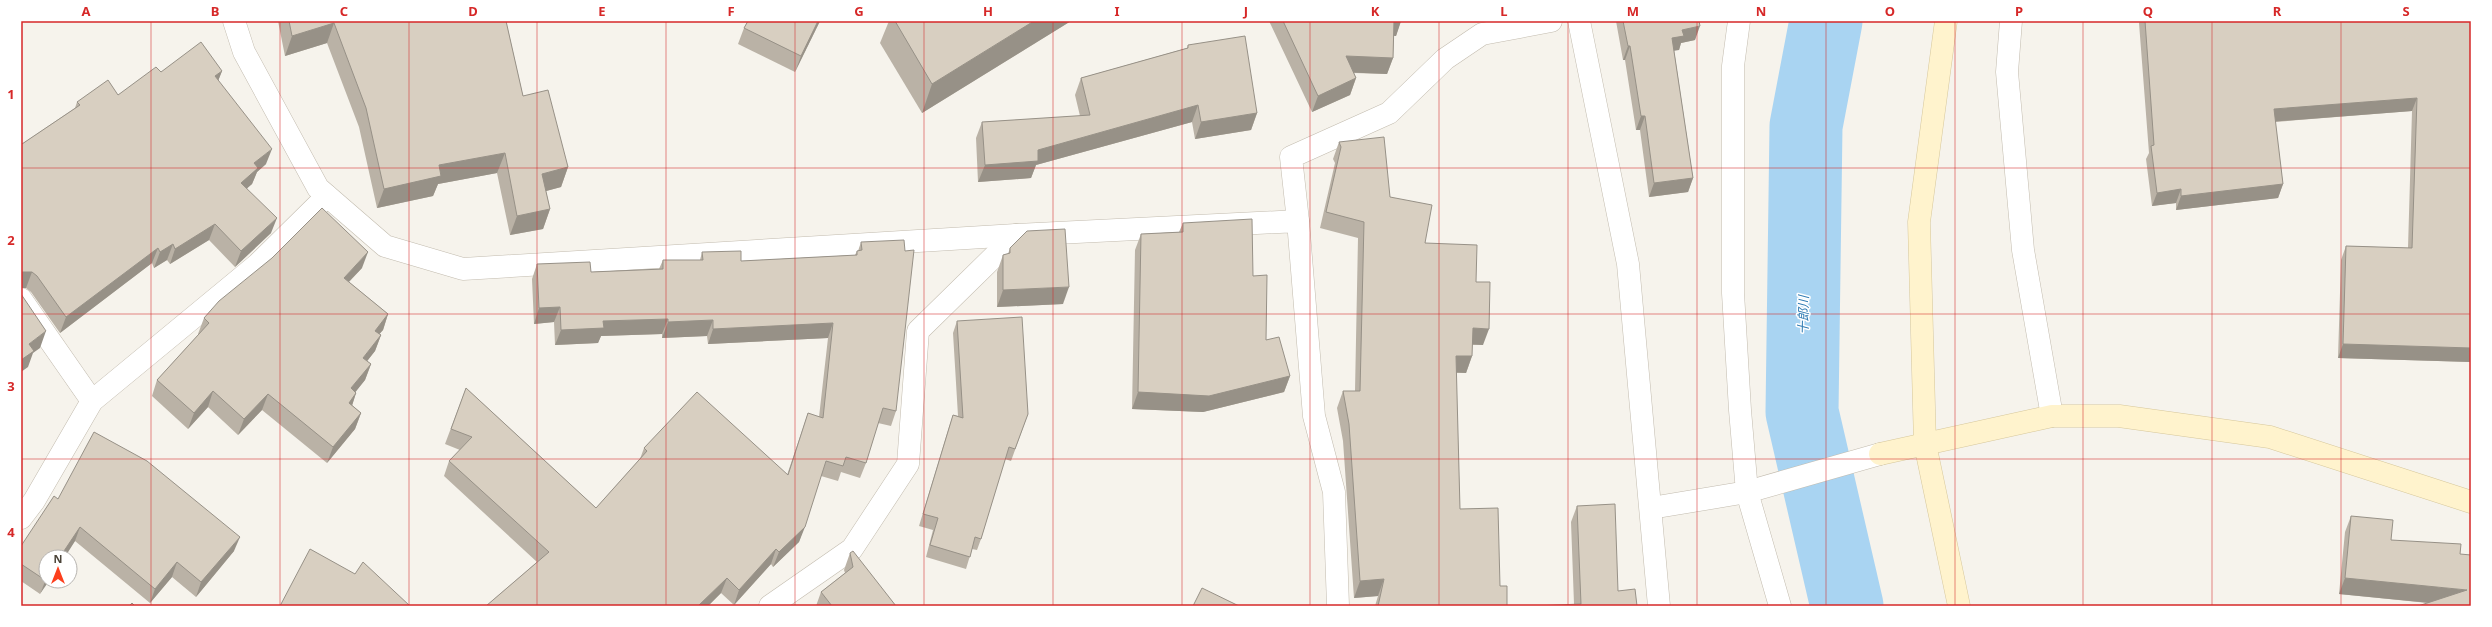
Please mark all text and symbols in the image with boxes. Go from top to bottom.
text: A [82,2,91,20]
text: B [211,2,219,20]
text: C [340,2,348,20]
text: D [468,2,478,20]
text: E [598,2,606,20]
text: F [727,2,735,20]
text: G [854,2,864,20]
text: H [983,2,993,20]
text: I [1114,2,1120,20]
text: J [1243,2,1248,20]
text: K [1371,2,1380,20]
text: L [1500,2,1508,20]
text: M [1627,2,1639,20]
text: N [1756,2,1766,20]
text: O [1885,2,1895,20]
text: P [2015,2,2023,20]
text: Q [2143,2,2153,20]
text: R [2273,2,2282,20]
text: S [2402,2,2410,20]
text: 1 [7,85,15,103]
text: 2 [7,231,15,249]
water label: 十郎川 [1794,293,1812,335]
text: 3 [7,377,15,395]
text: 4 [7,523,15,541]
north arrow [38,549,78,589]
text: N [54,551,62,566]

